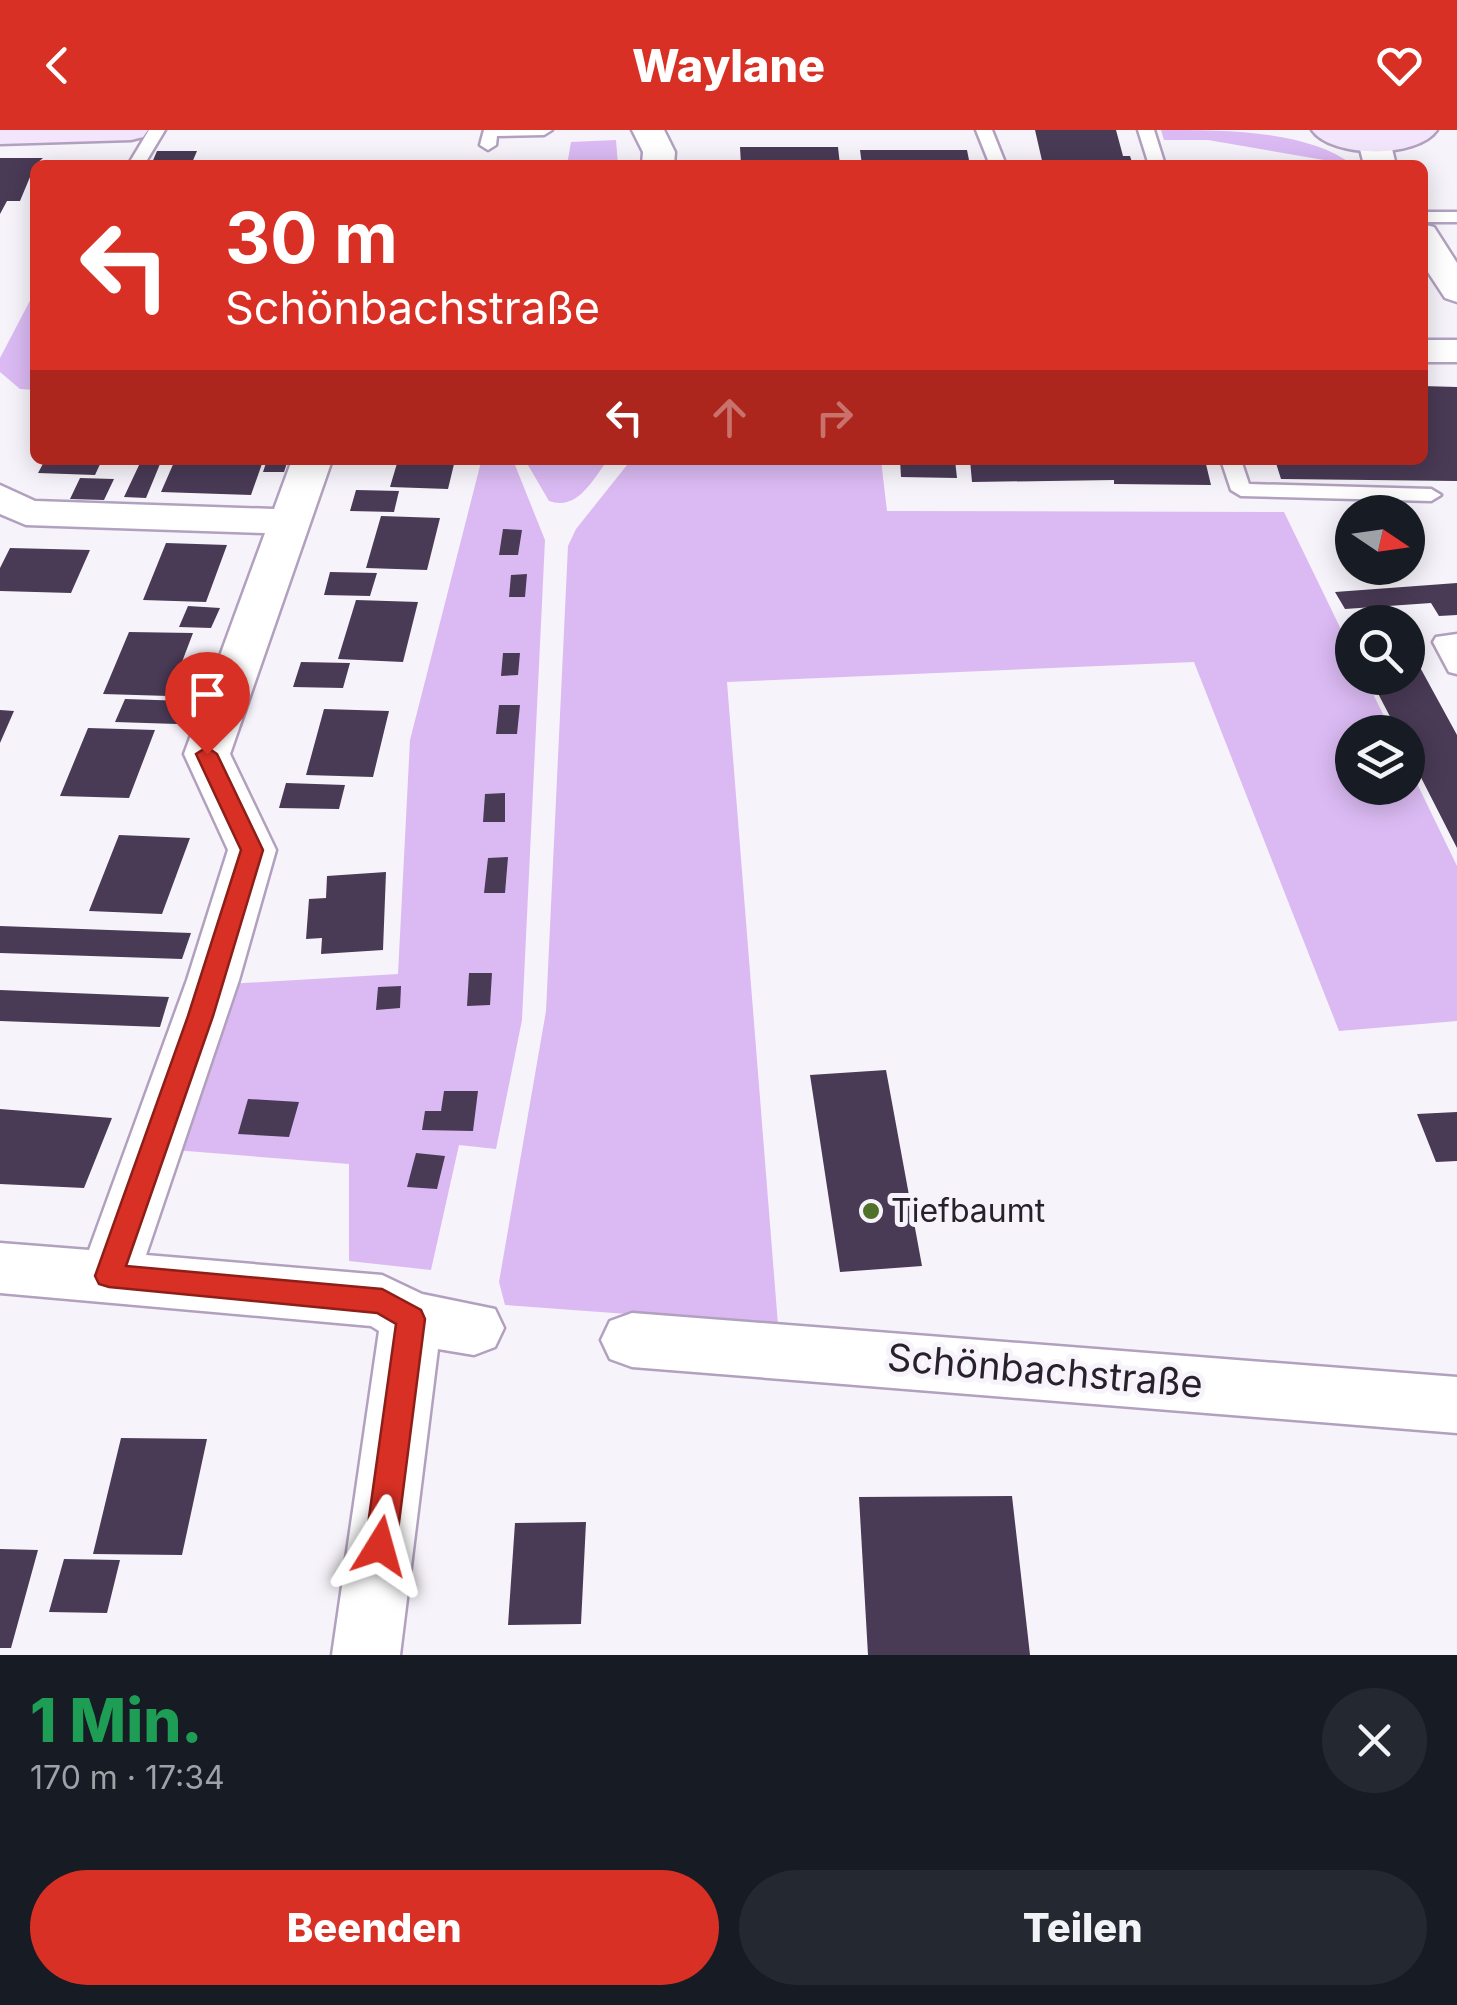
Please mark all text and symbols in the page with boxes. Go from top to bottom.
icon: back [30,38,85,93]
text: Waylane [632,38,825,93]
icon: heart [1372,38,1427,93]
text: 30 m [225,195,398,280]
icon: left [60,200,190,330]
text: Schönbachstraße [225,280,600,335]
icon: left [597,390,652,445]
icon: ahead [702,390,757,445]
icon: right [807,390,862,445]
north arrow [1335,495,1425,585]
map controls [1335,495,1425,805]
button: search [1335,605,1425,695]
pin [165,652,250,755]
icon: arrive [180,667,235,722]
button: layers [1335,715,1425,805]
place label: Tiefbaumt [891,1191,1045,1230]
marker: Tiefbaumt [860,1200,882,1222]
street label: Schönbachstraße [885,1333,1205,1407]
position arrow [328,1494,432,1598]
text: 1 Min. [30,1684,202,1756]
button: close [1322,1688,1427,1793]
text: 170 m · 17:34 [30,1758,225,1797]
button: Beenden [30,1870,719,1985]
button: Teilen [739,1870,1427,1985]

